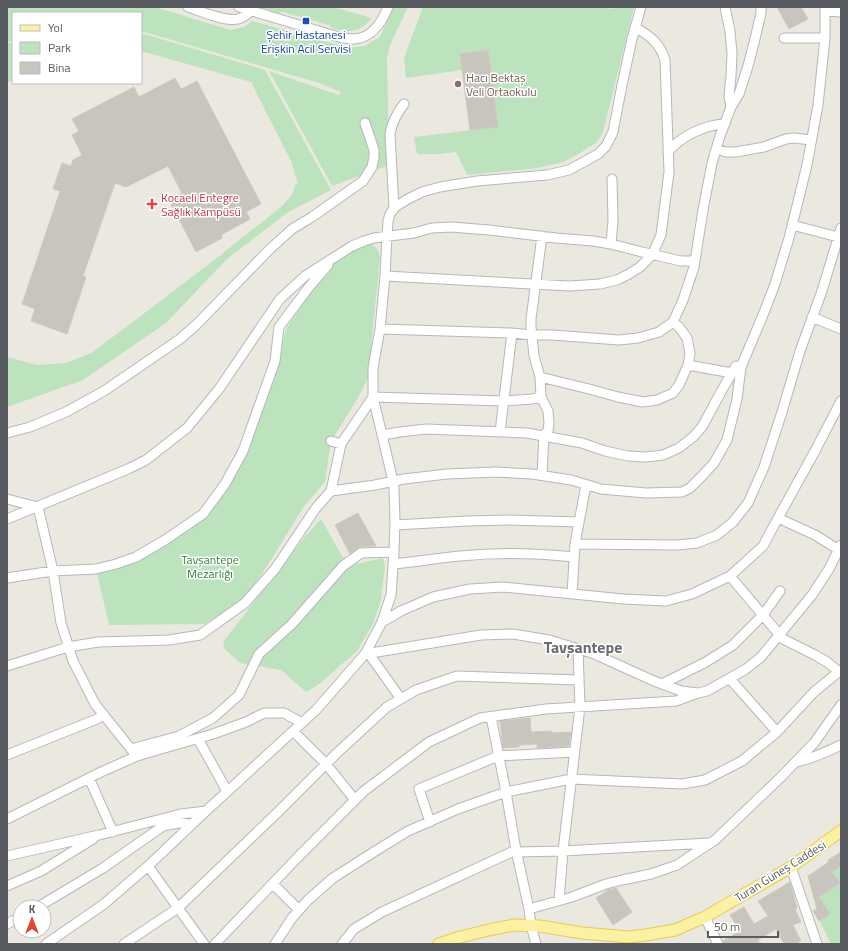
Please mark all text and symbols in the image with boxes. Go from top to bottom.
legend [12,12,142,84]
marker: Şehir Hastanesi Erişkin Acil Servisi [301,16,311,26]
text: Yol [48,18,63,37]
place label: Şehir Hastanesi Erişkin Acil Servisi [261,25,351,58]
text: Park [48,38,71,57]
text: Bina [48,58,70,77]
place label: Hacı Bektaş Veli Ortaokulu [466,68,537,101]
marker: Hacı Bektaş Veli Ortaokulu [453,79,463,89]
place label: Kocaeli Entegre Sağlık Kampüsü [161,188,241,221]
marker: Kocaeli Entegre Sağlık Kampüsü [146,198,158,210]
park label: Tavşantepe Mezarlığı [181,550,239,583]
district label: Tavşantepe [544,635,622,659]
street label: Turan Güneş Caddesi [730,835,830,907]
north arrow [12,899,52,939]
text: K [29,901,36,917]
scale bar [708,913,778,939]
text: 50 m [714,917,740,936]

